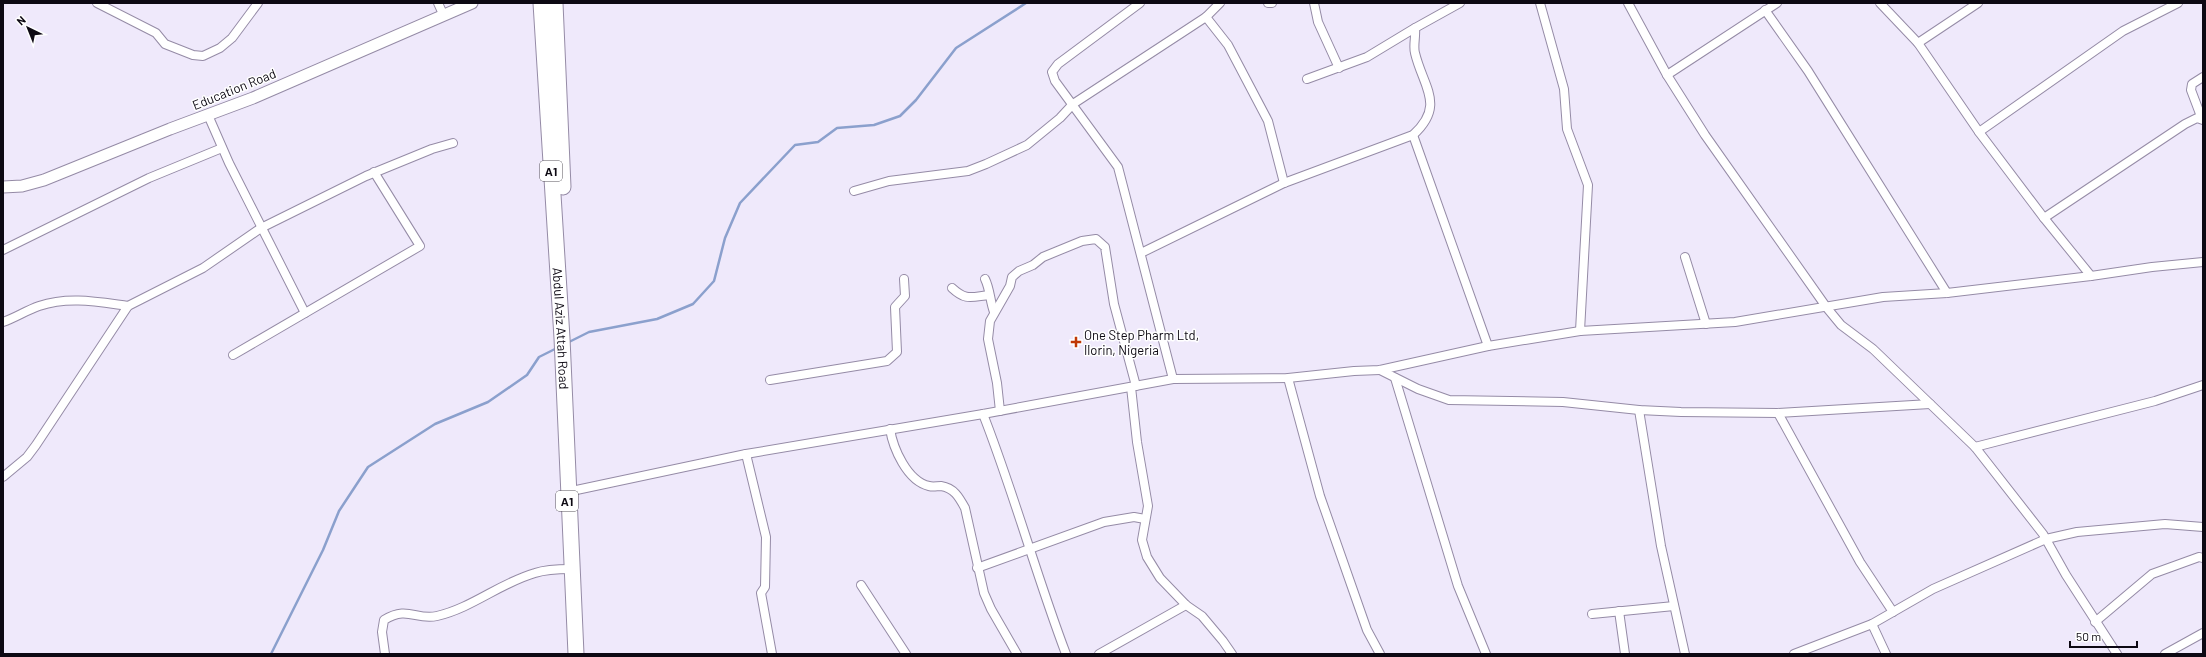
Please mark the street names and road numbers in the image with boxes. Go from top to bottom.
street label: Education Road [190,65,278,113]
road number: A1 [540,161,562,181]
street label: Abdul Aziz Attah Road [550,267,572,390]
road number: A1 [556,491,578,511]

